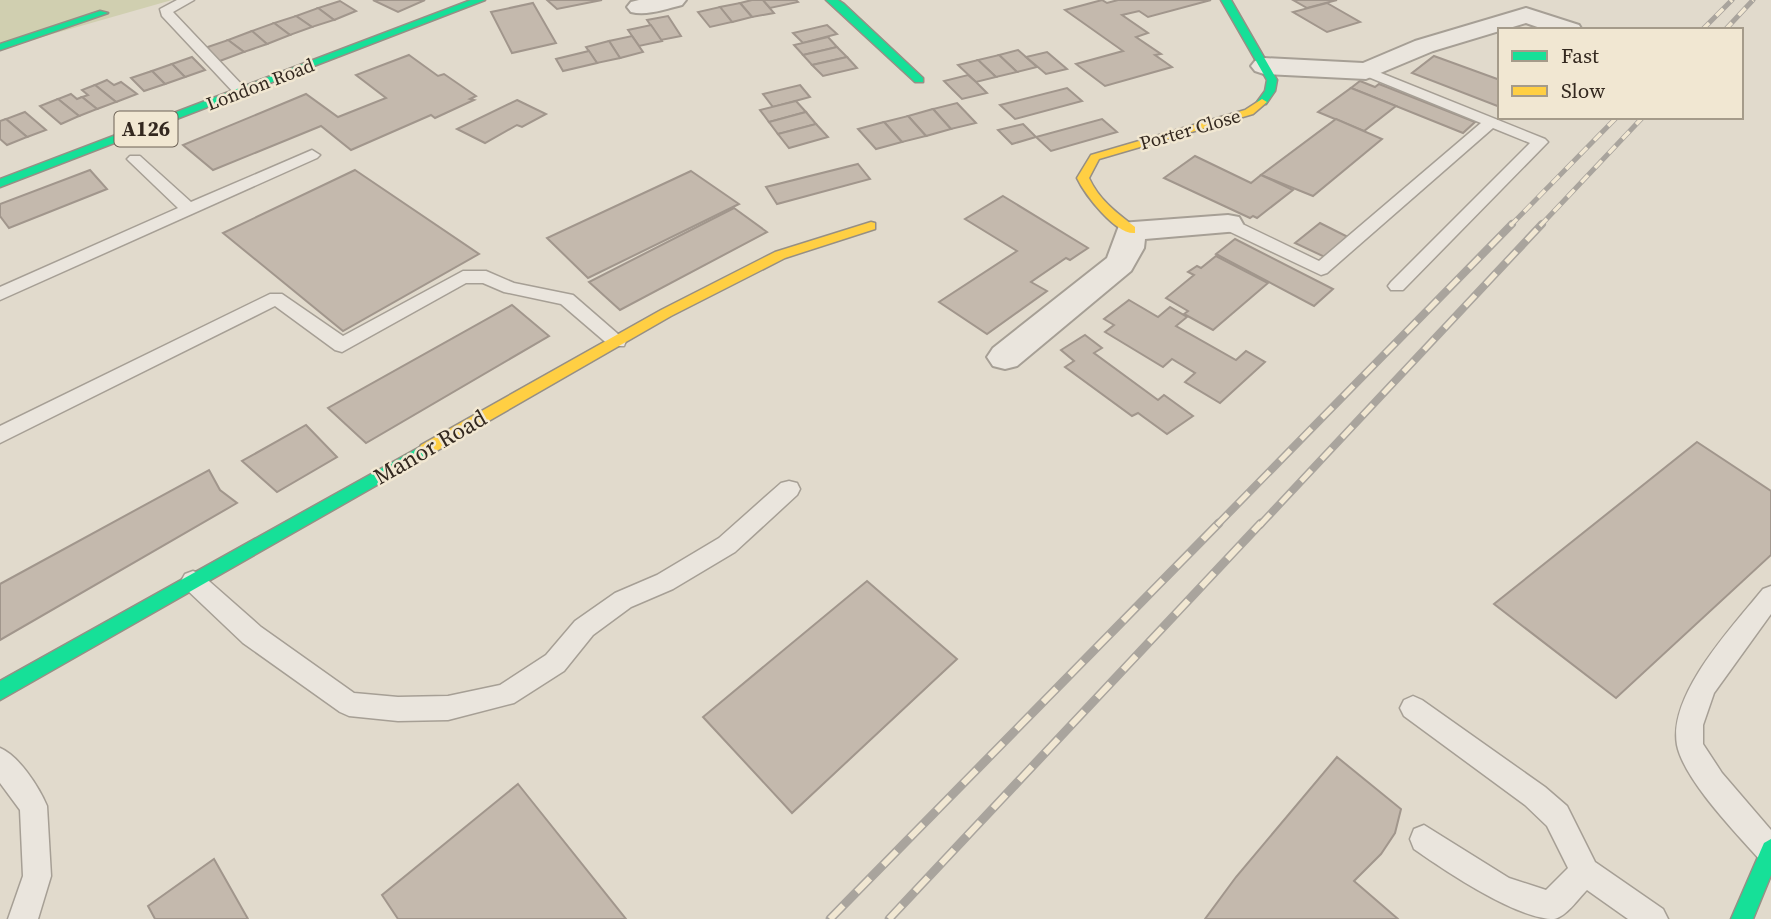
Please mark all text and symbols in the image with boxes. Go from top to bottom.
legend [1498,28,1743,119]
text: Fast [1561,41,1599,70]
street label: London Road [202,51,318,116]
text: Slow [1561,76,1605,105]
street label: Porter Close [1136,102,1244,156]
road number: A126 [114,111,178,146]
street label: Manor Road [368,402,492,492]

